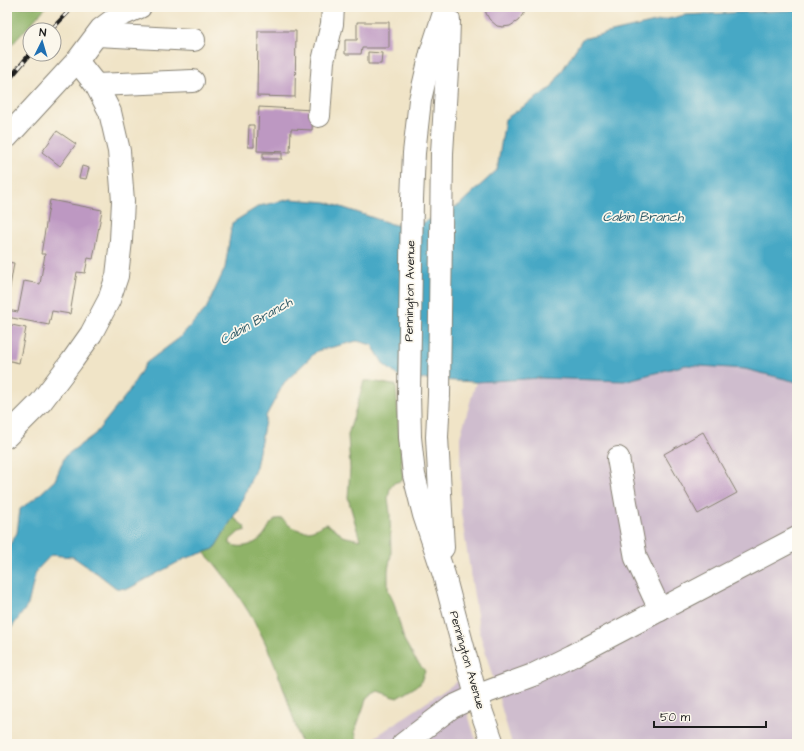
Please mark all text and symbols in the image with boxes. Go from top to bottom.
north arrow [22,22,62,62]
text: N [39,25,47,40]
water label: Cabin Branch [603,208,684,226]
street label: Pennington Avenue [401,240,420,342]
water label: Cabin Branch [216,293,296,349]
street label: Pennington Avenue [444,609,489,712]
scale bar [654,703,766,729]
text: 50 m [660,709,691,726]

